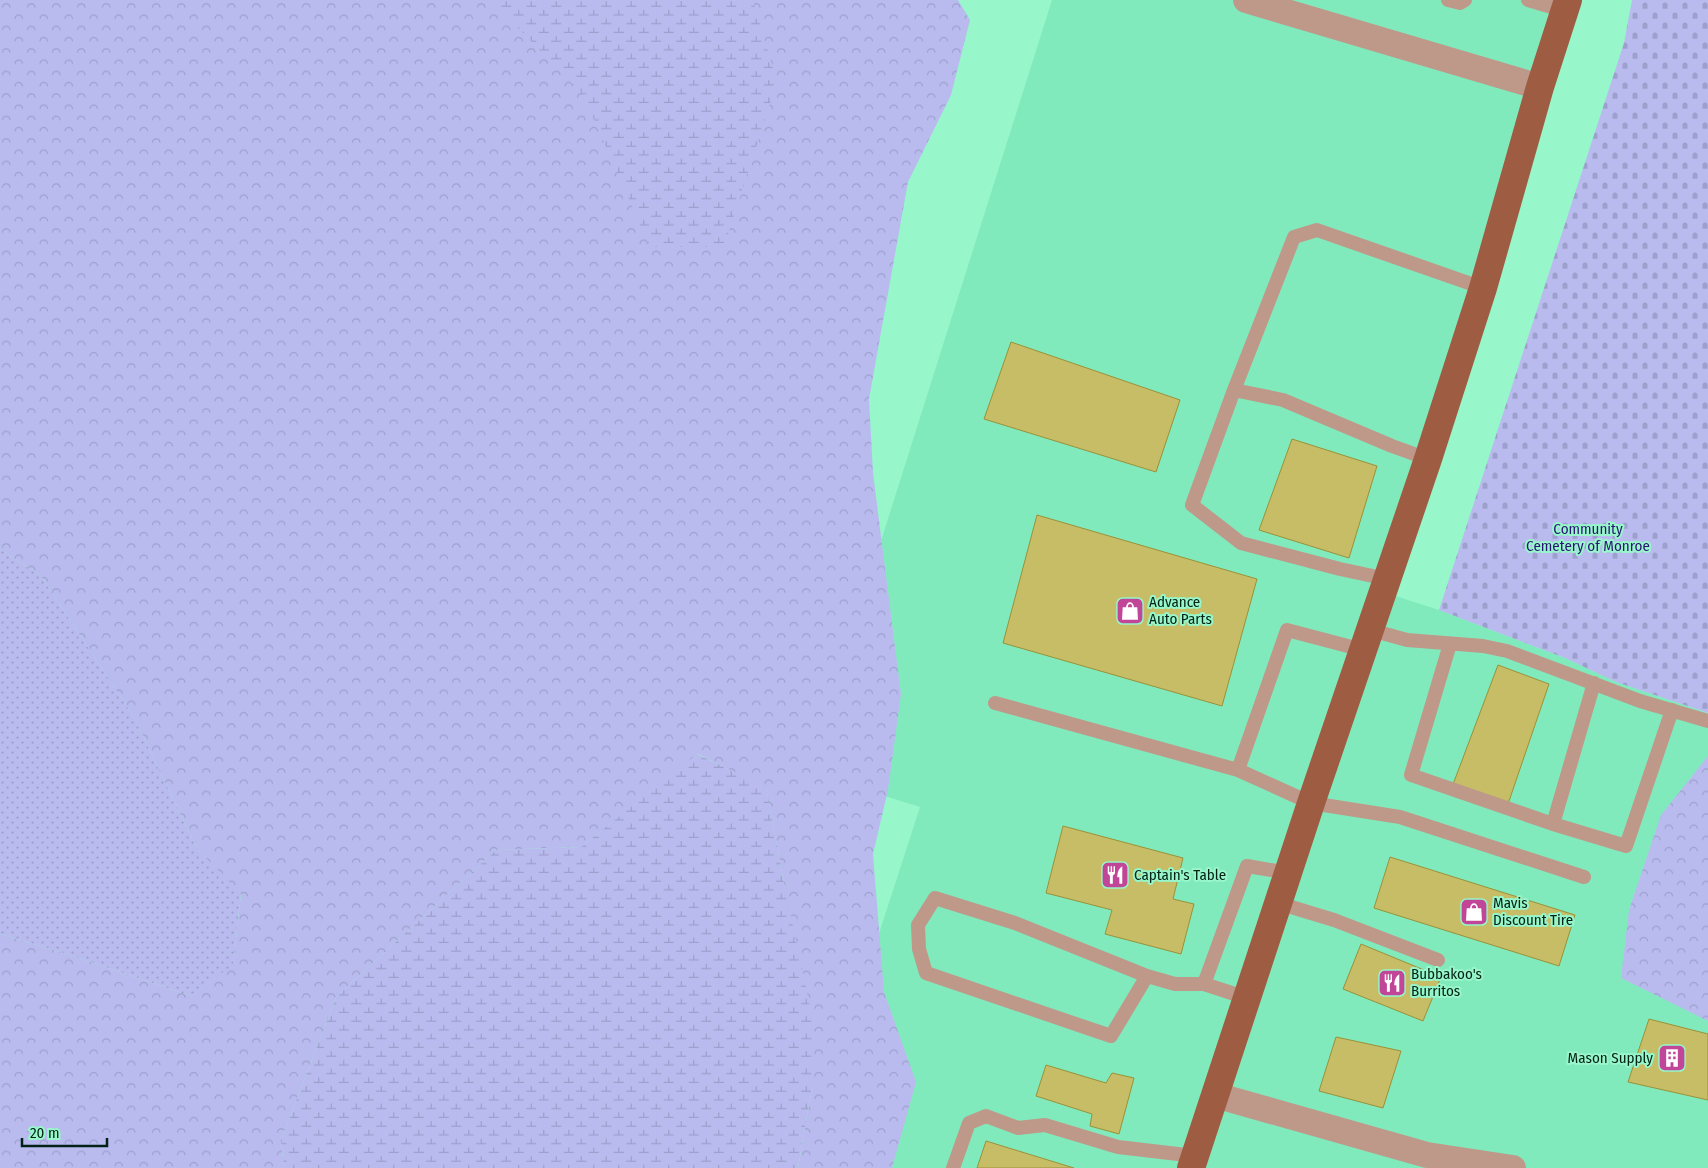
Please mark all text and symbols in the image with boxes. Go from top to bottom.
park label: Community Cemetery of Monroe [1526,520,1650,555]
place label: Advance Auto Parts [1149,593,1212,628]
shop icon: Advance Auto Parts [1115,596,1145,626]
restaurant icon: Captain's Table [1100,860,1130,890]
place label: Captain's Table [1134,866,1226,884]
place label: Mavis Discount Tire [1493,894,1573,929]
shop icon: Mavis Discount Tire [1459,897,1489,927]
place label: Bubbakoo's Burritos [1411,965,1482,1000]
restaurant icon: Bubbakoo's Burritos [1377,968,1407,998]
building icon: Mason Supply [1657,1043,1687,1073]
place label: Mason Supply [1568,1049,1653,1067]
scale bar [22,1116,108,1148]
text: 20 m [30,1124,60,1142]

